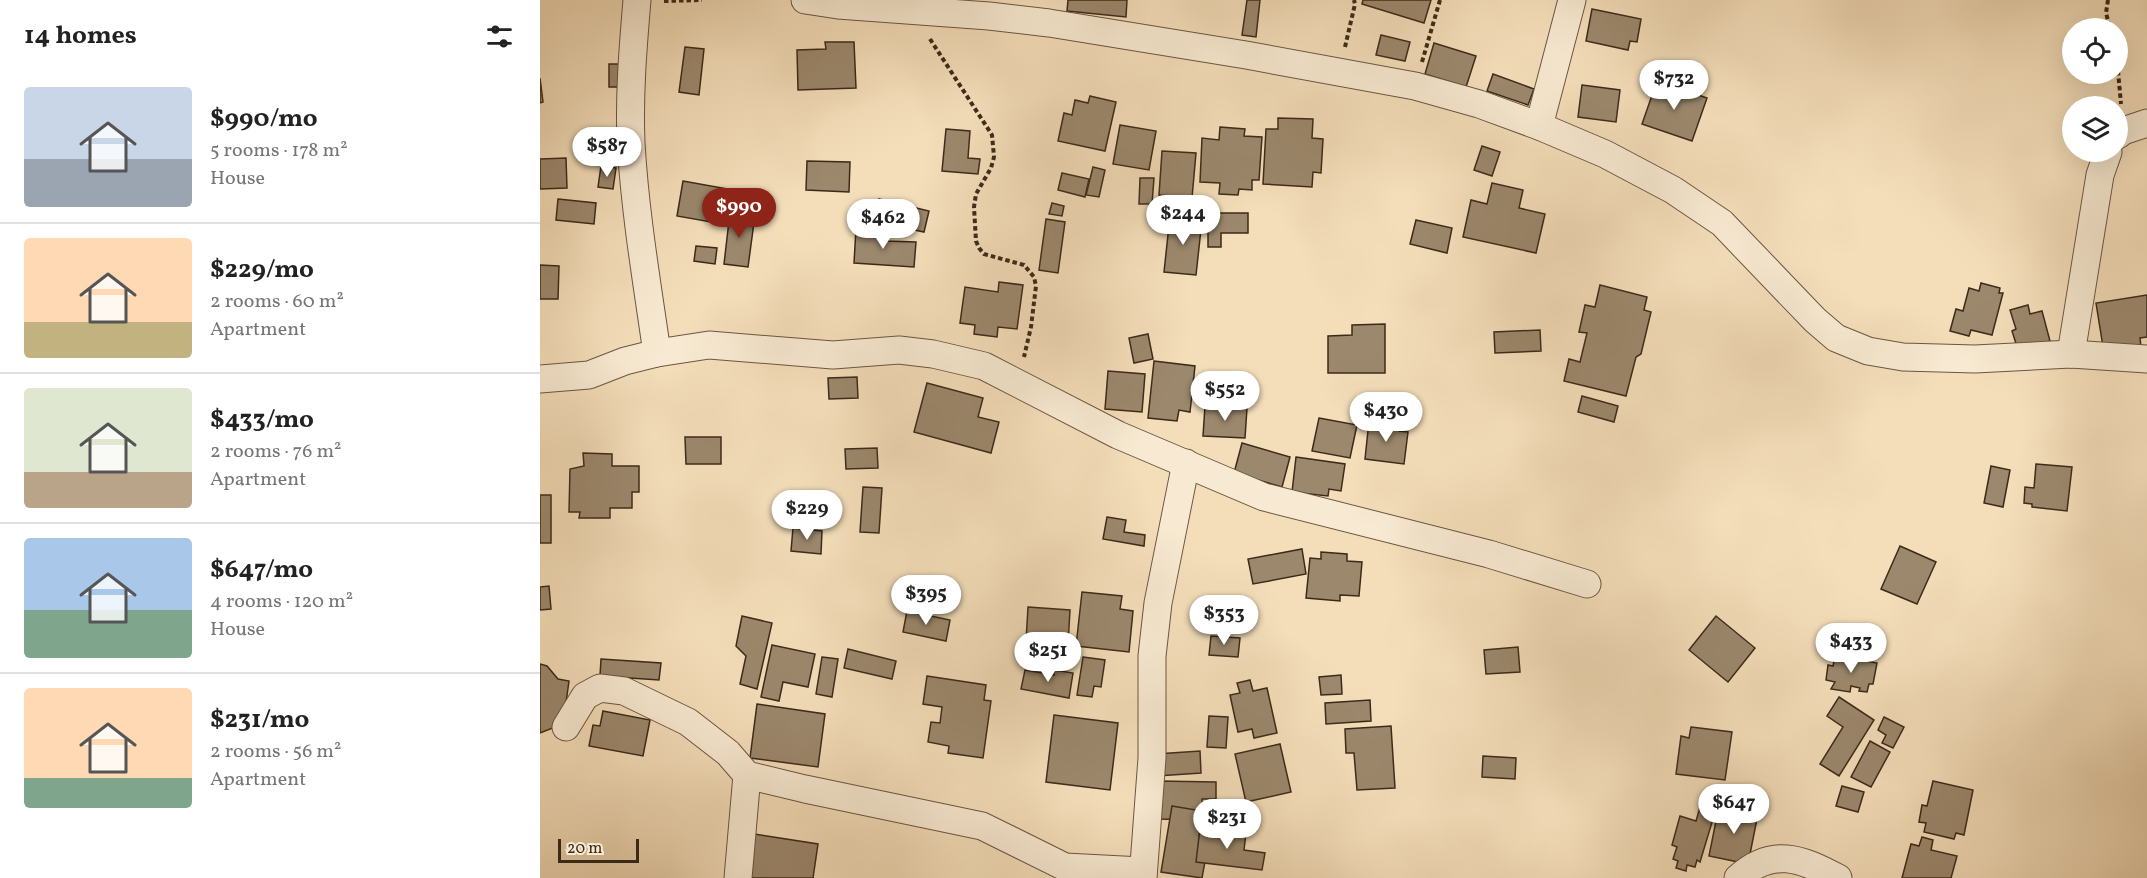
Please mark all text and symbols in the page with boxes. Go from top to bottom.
text: 14 homes [24,18,137,54]
map controls [2062,18,2128,162]
button: locate [2062,18,2128,84]
icon: filters [483,20,516,53]
pin: $732 [1638,60,1710,111]
text: $732 [1653,65,1695,93]
button: layers [2062,96,2128,162]
text: $990/mo [210,101,318,137]
icon: home [72,111,144,183]
pin: $587 [571,127,643,178]
text: $587 [586,132,628,160]
text: 5 rooms · 178 m² [210,137,348,165]
text: House [210,165,265,193]
pin: $990 [703,188,775,239]
text: $990 [716,193,762,221]
pin: $244 [1147,195,1219,246]
pin: $462 [847,199,919,250]
text: $244 [1160,200,1206,228]
text: $462 [861,204,905,232]
text: $229/mo [210,252,314,288]
icon: home [72,262,144,334]
text: 2 rooms · 60 m² [210,288,344,316]
text: Apartment [210,316,306,344]
pin: $552 [1189,371,1261,422]
text: $552 [1205,376,1245,404]
pin: $430 [1350,392,1422,443]
text: $430 [1364,397,1408,425]
text: $433/mo [210,402,314,438]
icon: home [72,412,144,484]
text: 2 rooms · 76 m² [210,438,342,466]
text: Apartment [210,466,306,494]
pin: $229 [771,490,843,541]
text: $229 [786,495,828,523]
text: $647/mo [210,552,313,588]
icon: home [72,562,144,634]
pin: $395 [890,575,962,626]
text: $395 [905,580,947,608]
text: 4 rooms · 120 m² [210,588,353,616]
pin: $353 [1188,595,1260,646]
text: $353 [1203,600,1245,628]
text: House [210,616,265,644]
pin: $433 [1815,623,1887,674]
text: $433 [1830,628,1872,656]
pin: $251 [1012,632,1084,683]
text: $251 [1028,637,1068,665]
text: $231/mo [210,702,309,738]
icon: home [72,712,144,784]
text: 2 rooms · 56 m² [210,738,341,766]
text: Apartment [210,766,306,794]
pin: $647 [1698,784,1770,835]
text: $647 [1712,789,1756,817]
pin: $231 [1191,799,1263,850]
text: $231 [1207,804,1247,832]
scale bar [558,836,639,864]
text: 20 m [567,838,602,860]

